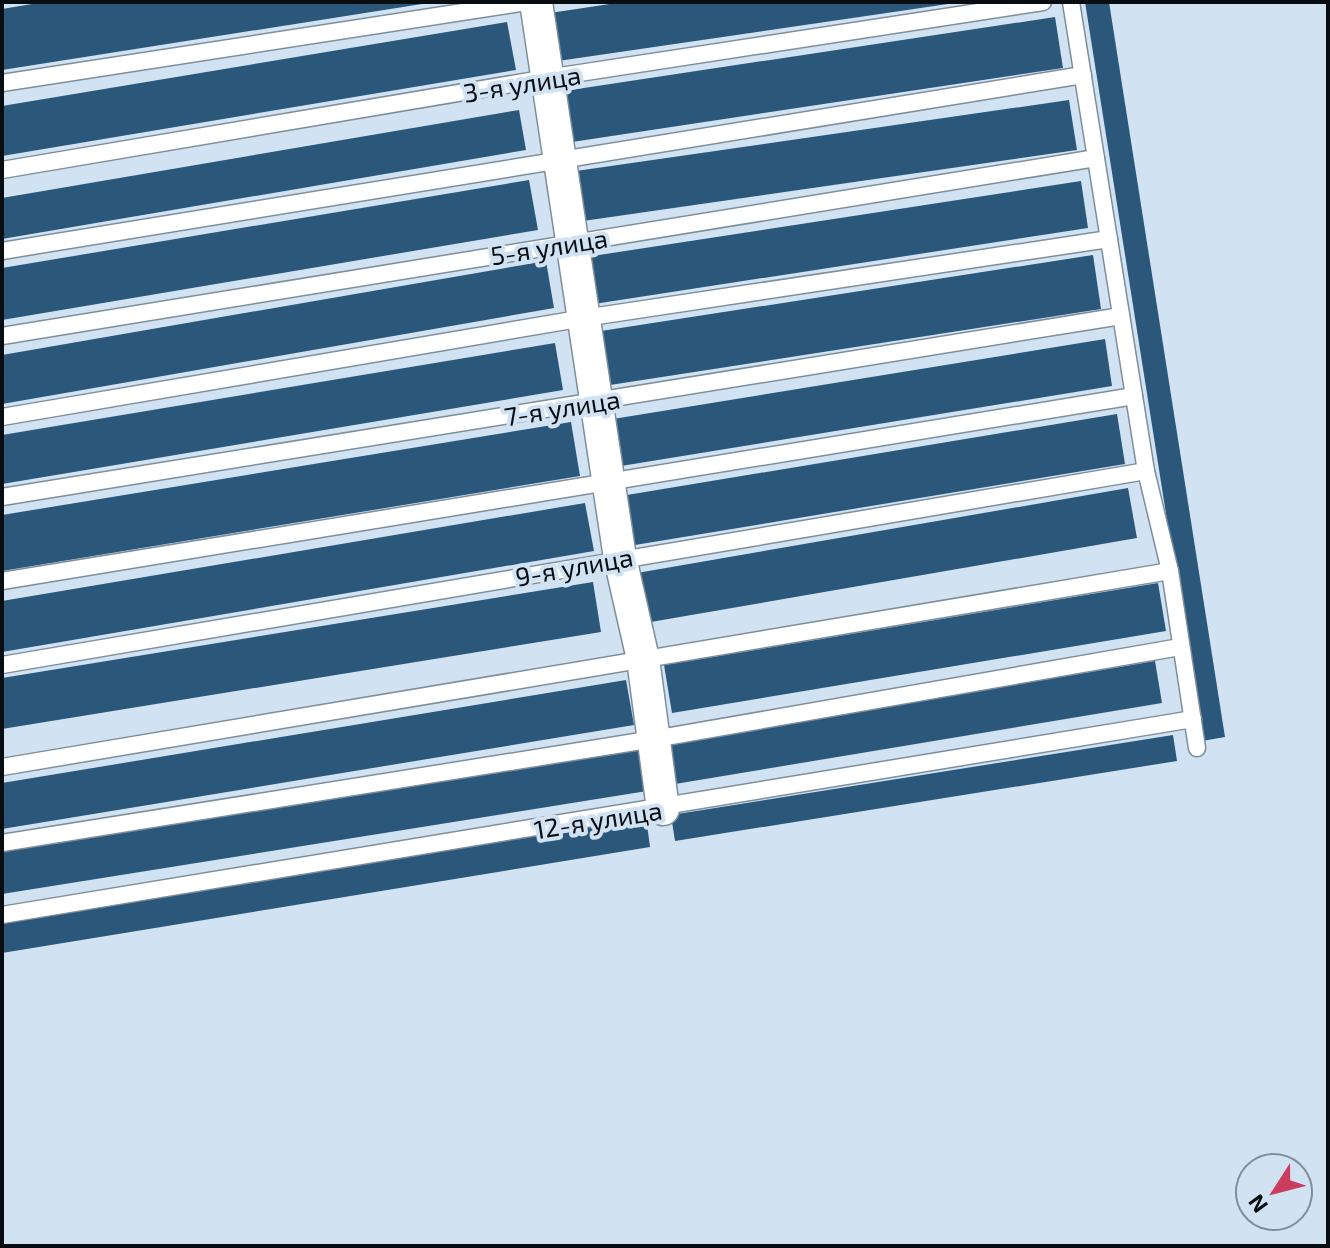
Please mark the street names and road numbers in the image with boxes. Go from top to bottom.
street label: 3-я улица [461,58,583,109]
street label: 5-я улица [488,221,610,272]
street label: 7-я улица [502,383,622,432]
street label: 9-я улица [513,540,636,593]
street label: 12-я улица [532,794,664,845]

